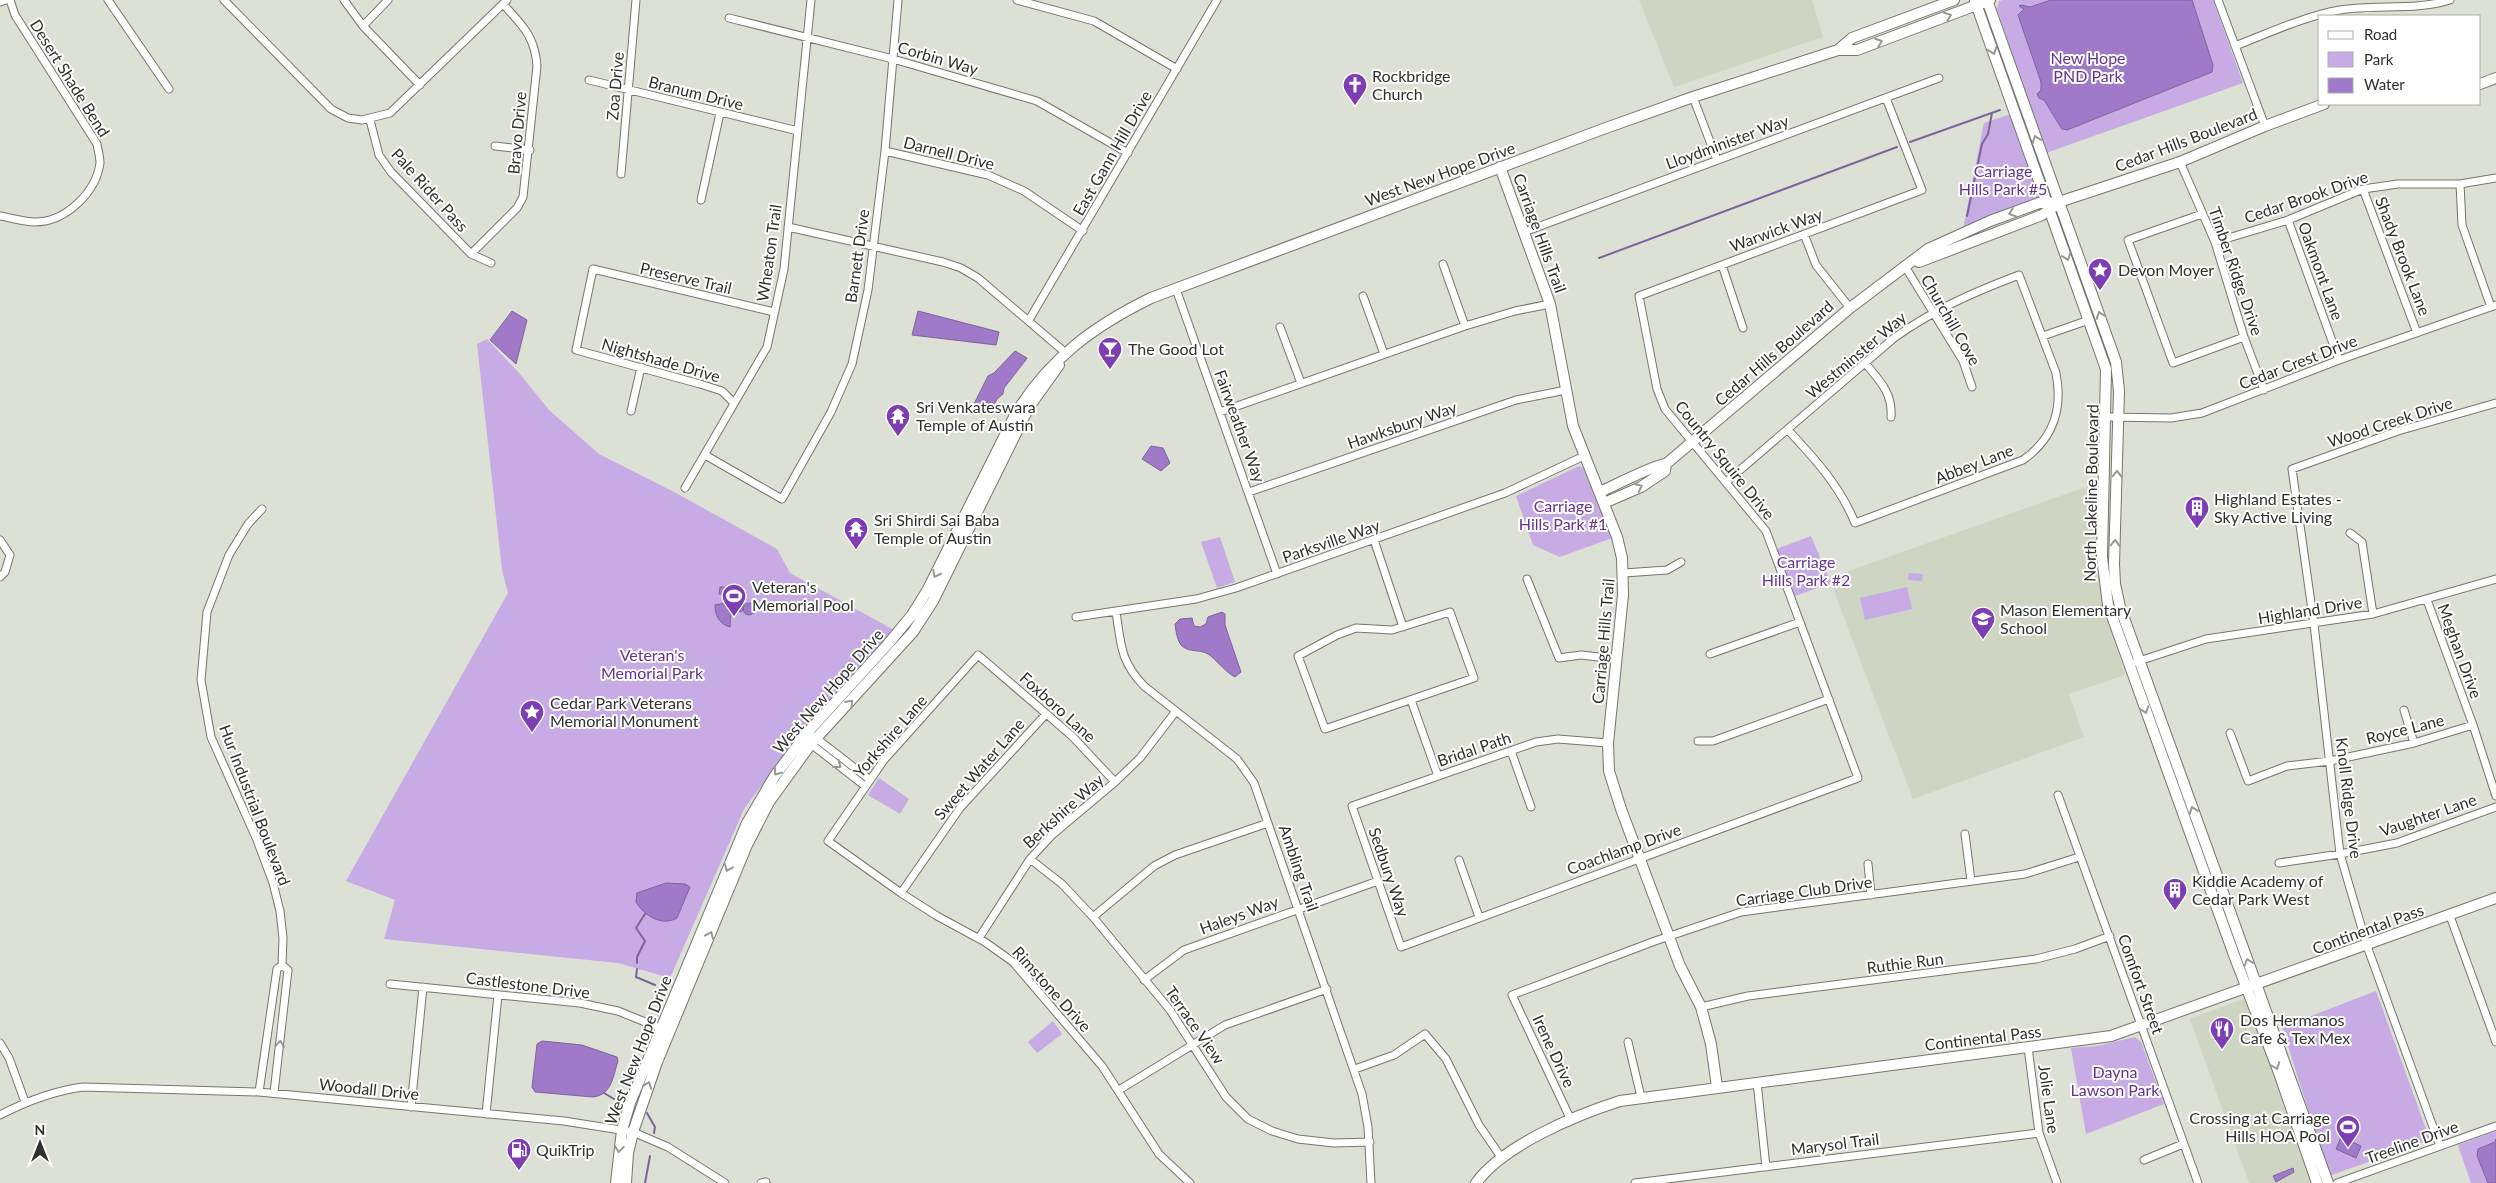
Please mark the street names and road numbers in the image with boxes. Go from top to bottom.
street label: Desert Shade Bend [27,15,114,140]
street label: Corbin Way [896,37,981,78]
street label: Zoa Drive [602,51,627,121]
street label: Branum Drive [647,72,746,113]
street label: East Gann Hill Drive [1068,87,1155,219]
street label: Bravo Drive [503,91,530,175]
street label: Cedar Hills Boulevard [2112,104,2260,175]
street label: Lloydminister Way [1663,110,1792,173]
street label: Darnell Drive [902,132,996,173]
street label: West New Hope Drive [1362,138,1517,210]
street label: Pale Rider Pass [388,144,473,235]
street label: Cedar Brook Drive [2241,166,2370,227]
street label: Carriage Hills Trail [1510,170,1571,295]
street label: Shady Brook Lane [2372,194,2435,318]
street label: Wheaton Trail [752,203,785,303]
street label: Warwick Way [1727,204,1825,255]
street label: Timber Ridge Drive [2206,204,2267,338]
street label: Barnett Drive [841,208,872,304]
street label: Oakmont Lane [2295,219,2348,323]
street label: Preserve Trail [638,258,734,297]
street label: Churchill Cove [1918,271,1985,369]
street label: Cedar Hills Boulevard [1711,296,1837,409]
street label: Westminster Way [1802,307,1910,402]
street label: Cedar Crest Drive [2236,330,2360,393]
street label: Nightshade Drive [600,334,723,386]
street label: Fairweather Way [1211,367,1270,485]
street label: Wood Creek Drive [2325,392,2455,451]
street label: Country Squire Drive [1672,396,1779,523]
street label: Hawksbury Way [1345,397,1460,452]
street label: North Lakeline Boulevard [2079,404,2102,582]
street label: Abbey Lane [1932,440,2016,487]
street label: Parksville Way [1280,515,1383,566]
street label: Carriage Hills Trail [1588,577,1617,704]
street label: Highland Drive [2257,592,2363,627]
street label: Meghan Drive [2435,601,2486,701]
street label: West New Hope Drive [769,625,887,757]
street label: Foxboro Lane [1017,668,1100,746]
street label: Yorkshire Lane [849,691,930,781]
street label: Royce Lane [2364,710,2446,747]
street label: Sweet Water Lane [929,714,1028,823]
street label: Hur Industrial Boulevard [216,722,295,888]
street label: Bridal Path [1435,727,1513,770]
street label: Knoll Ridge Drive [2333,736,2366,860]
street label: Berkshire Way [1018,769,1107,852]
street label: Vaughter Lane [2377,789,2479,840]
street label: Coachlamp Drive [1564,819,1684,878]
street label: Ambling Trail [1276,822,1323,914]
street label: Sedbury Way [1365,825,1414,920]
street label: Carriage Club Drive [1735,872,1873,909]
street label: Haleys Way [1197,891,1282,938]
street label: Continental Pass [2310,900,2426,957]
street label: Comfort Street [2115,931,2168,1037]
street label: Rimstone Drive [1009,942,1096,1035]
street label: Ruthie Run [1865,948,1944,977]
street label: Castlestone Drive [465,967,591,1002]
street label: West New Hope Drive [600,973,675,1127]
street label: Terrace View [1162,982,1229,1068]
street label: Irene Drive [1529,1011,1580,1090]
street label: Continental Pass [1924,1021,2042,1054]
street label: Jolie Lane [2035,1063,2064,1135]
street label: Woodall Drive [318,1074,420,1103]
street label: Treeline Drive [2363,1116,2461,1167]
street label: Marysol Trail [1790,1129,1880,1158]

